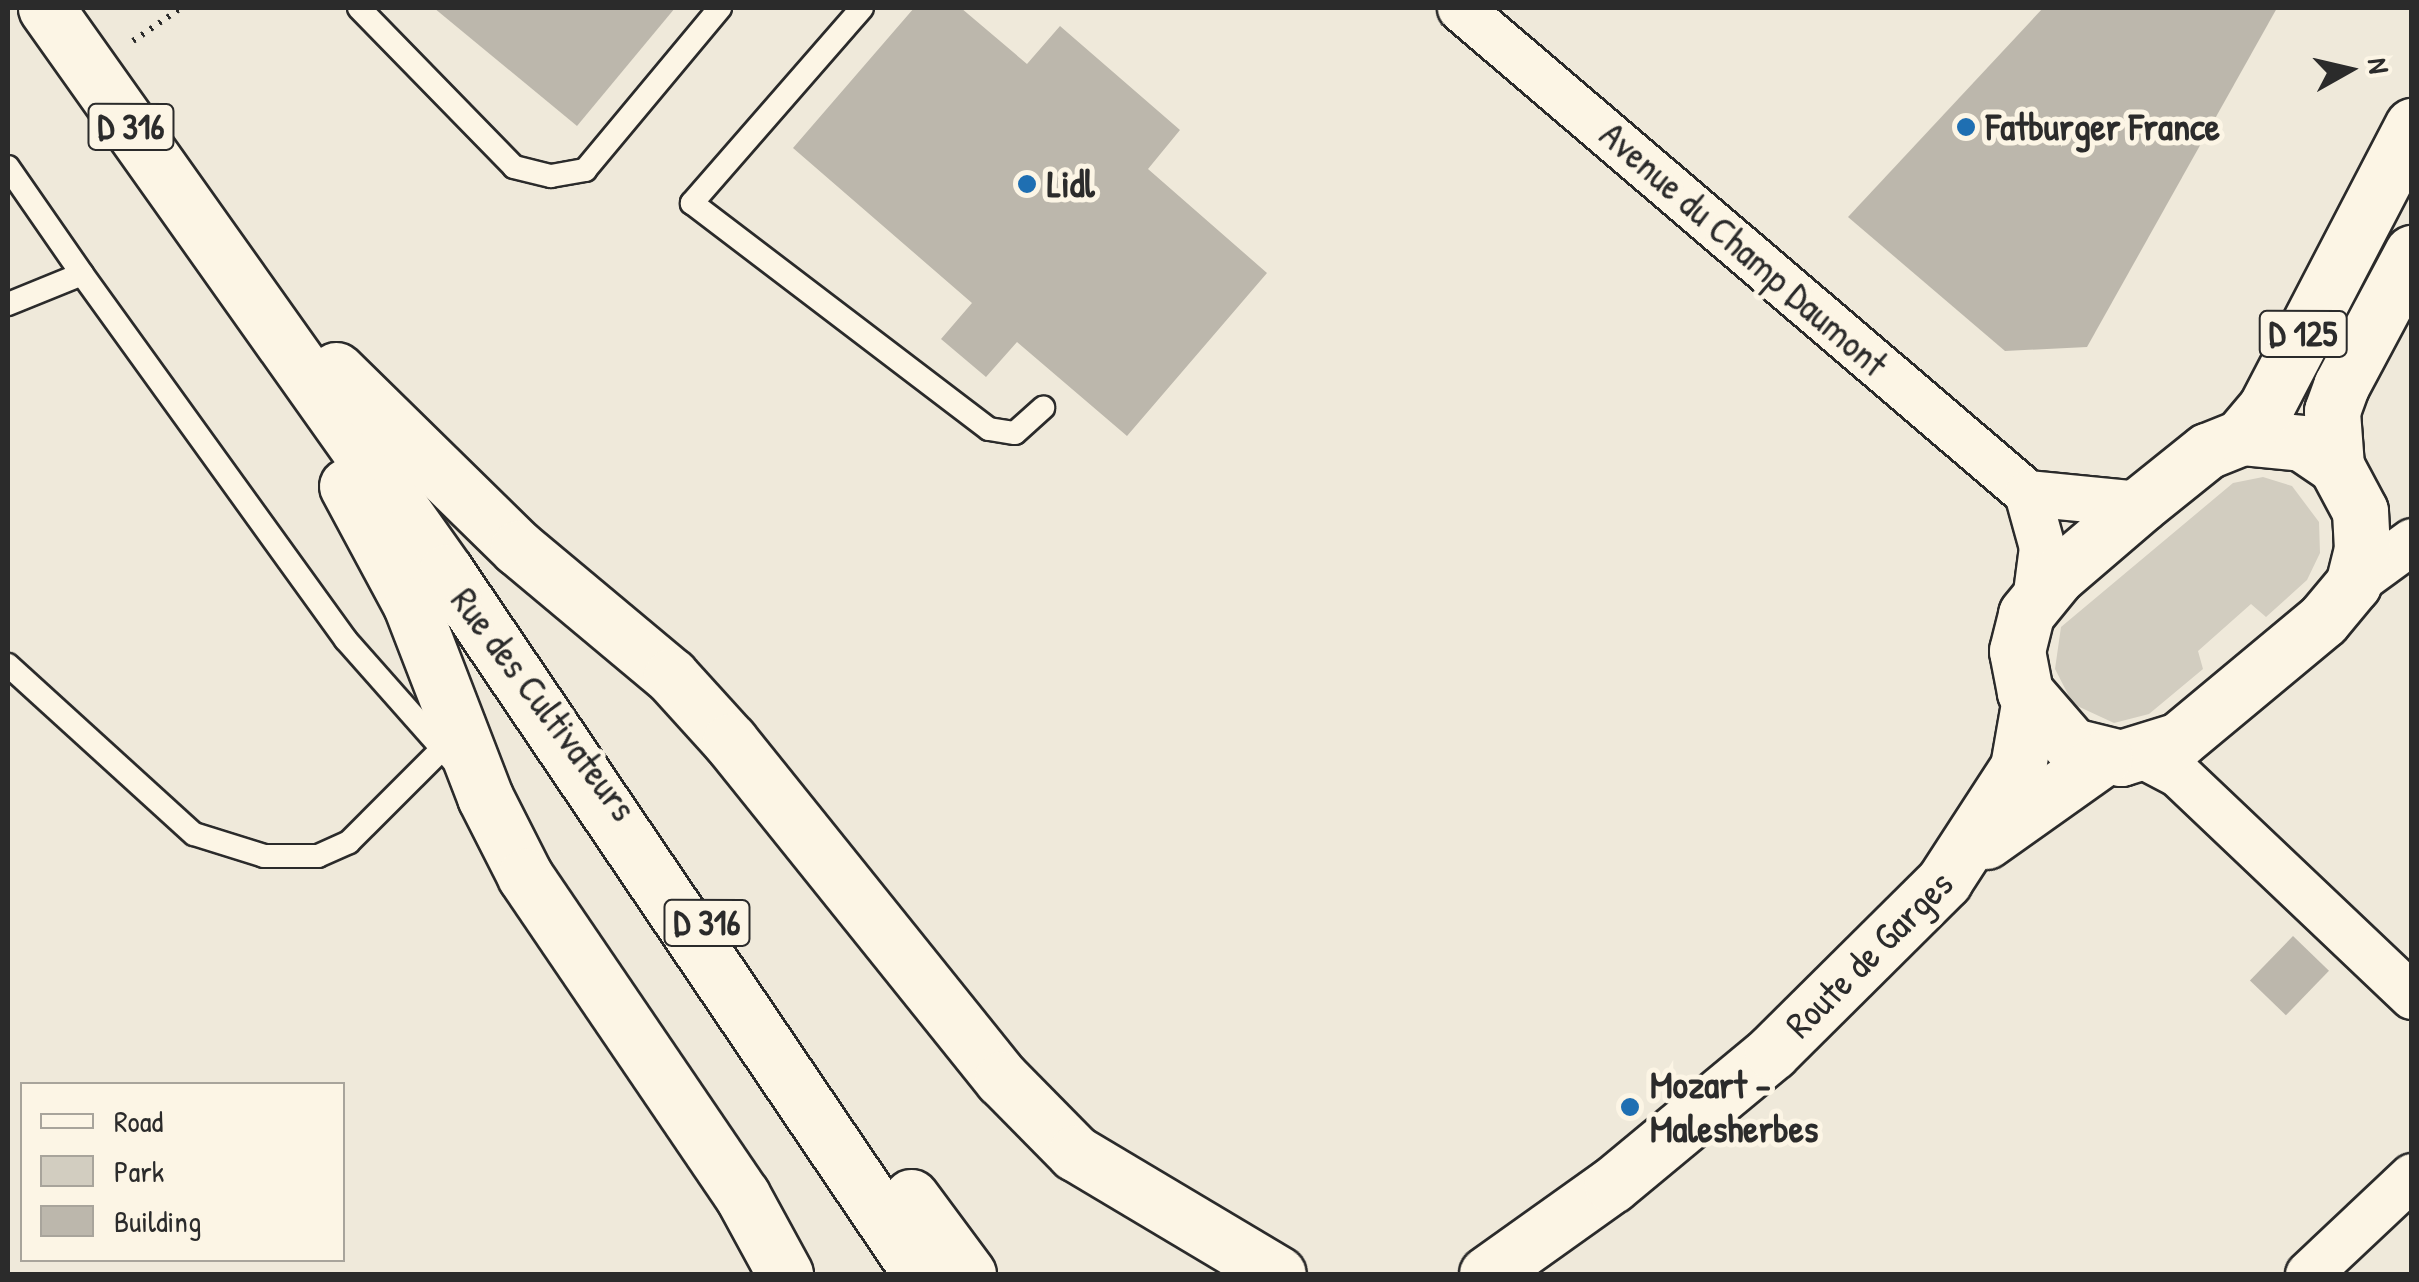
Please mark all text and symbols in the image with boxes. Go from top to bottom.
north arrow [2299,20,2399,120]
text: N [2359,56,2399,76]
road number: D 316 [86,97,176,157]
place label: Fatburger France [1986,104,2220,150]
street label: Avenue du Champ Daumont [1591,112,1897,386]
marker: Fatburger France [1955,116,1977,138]
place label: Lidl [1047,161,1095,207]
marker: Lidl [1016,173,1038,195]
road number: D 125 [2258,304,2348,364]
street label: Rue des Cultivateurs [442,578,646,830]
street label: Route de Garges [1776,861,1962,1047]
road number: D 316 [662,893,752,953]
place label: Mozart - Malesherbes [1650,1062,1818,1152]
legend [20,1082,345,1262]
marker: Mozart - Malesherbes [1619,1096,1641,1118]
text: Road [114,1101,163,1141]
text: Park [114,1151,164,1191]
text: Building [114,1201,201,1241]

